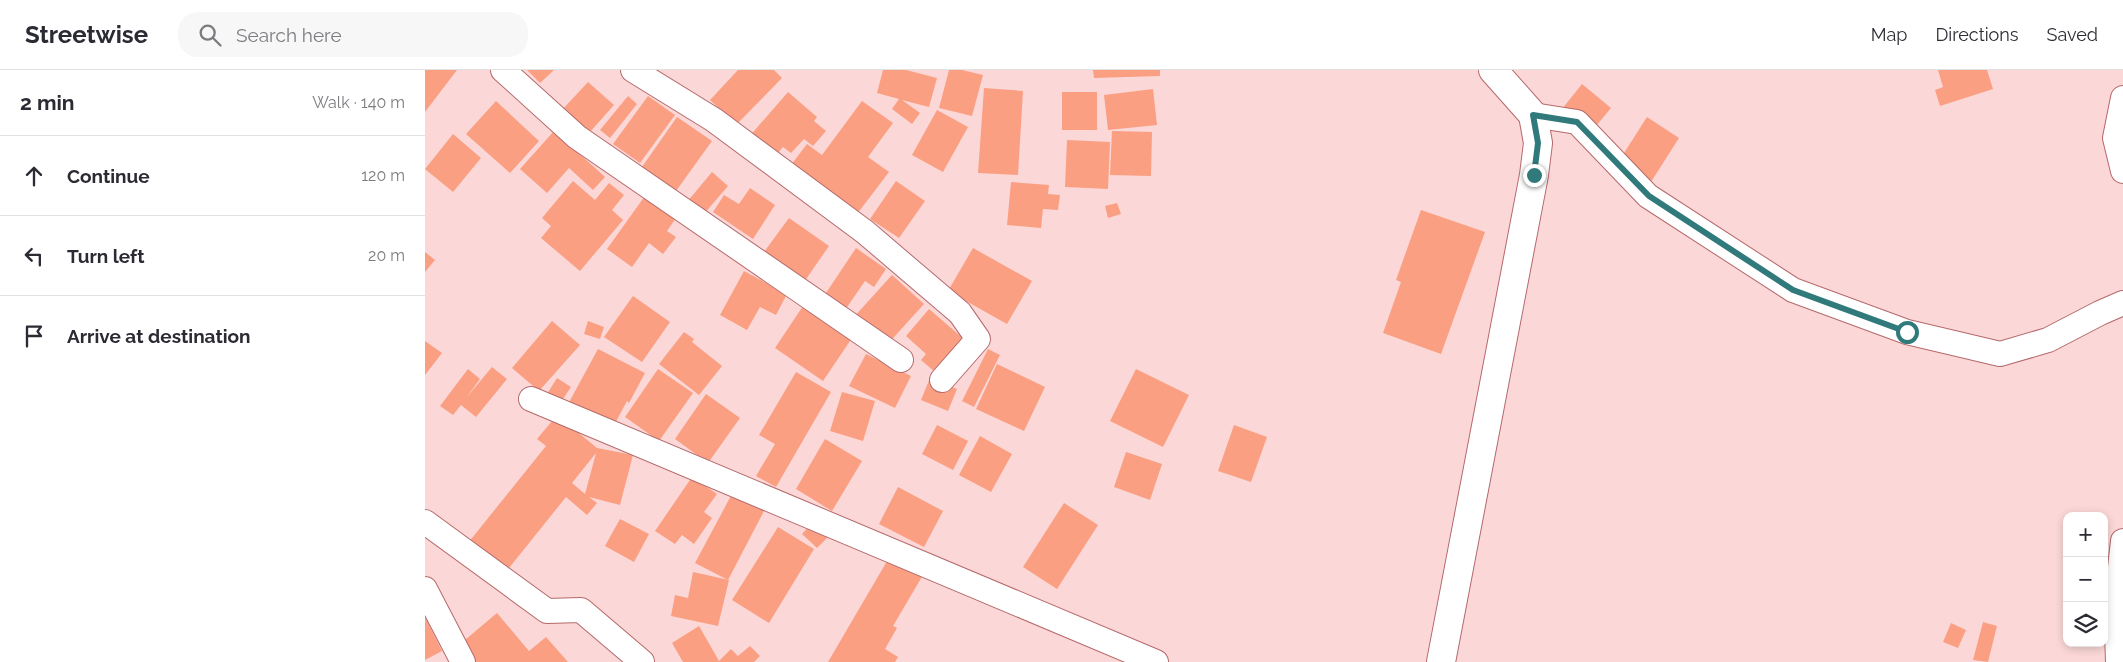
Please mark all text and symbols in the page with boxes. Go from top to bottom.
search box [178,12,528,57]
text: Streetwise [25,20,148,49]
icon: search [196,21,224,49]
text: Search here [236,24,342,46]
text: Map [1871,24,1907,45]
text: Directions [1935,24,2019,45]
text: Saved [2047,24,2098,45]
text: 2 min [20,90,74,115]
text: Walk · 140 m [312,93,405,112]
icon: ahead [20,162,48,190]
route end [1523,164,1546,187]
text: Continue [67,165,150,187]
text: 120 m [361,166,405,185]
icon: left [20,242,48,270]
text: Turn left [67,245,144,267]
text: 20 m [368,246,405,265]
route start [1896,321,1919,344]
icon: arrive [20,322,48,350]
text: Arrive at destination [67,325,251,347]
map controls [2063,512,2108,647]
button: + [2063,512,2108,557]
button: − [2063,557,2108,602]
button: layers [2063,602,2108,647]

